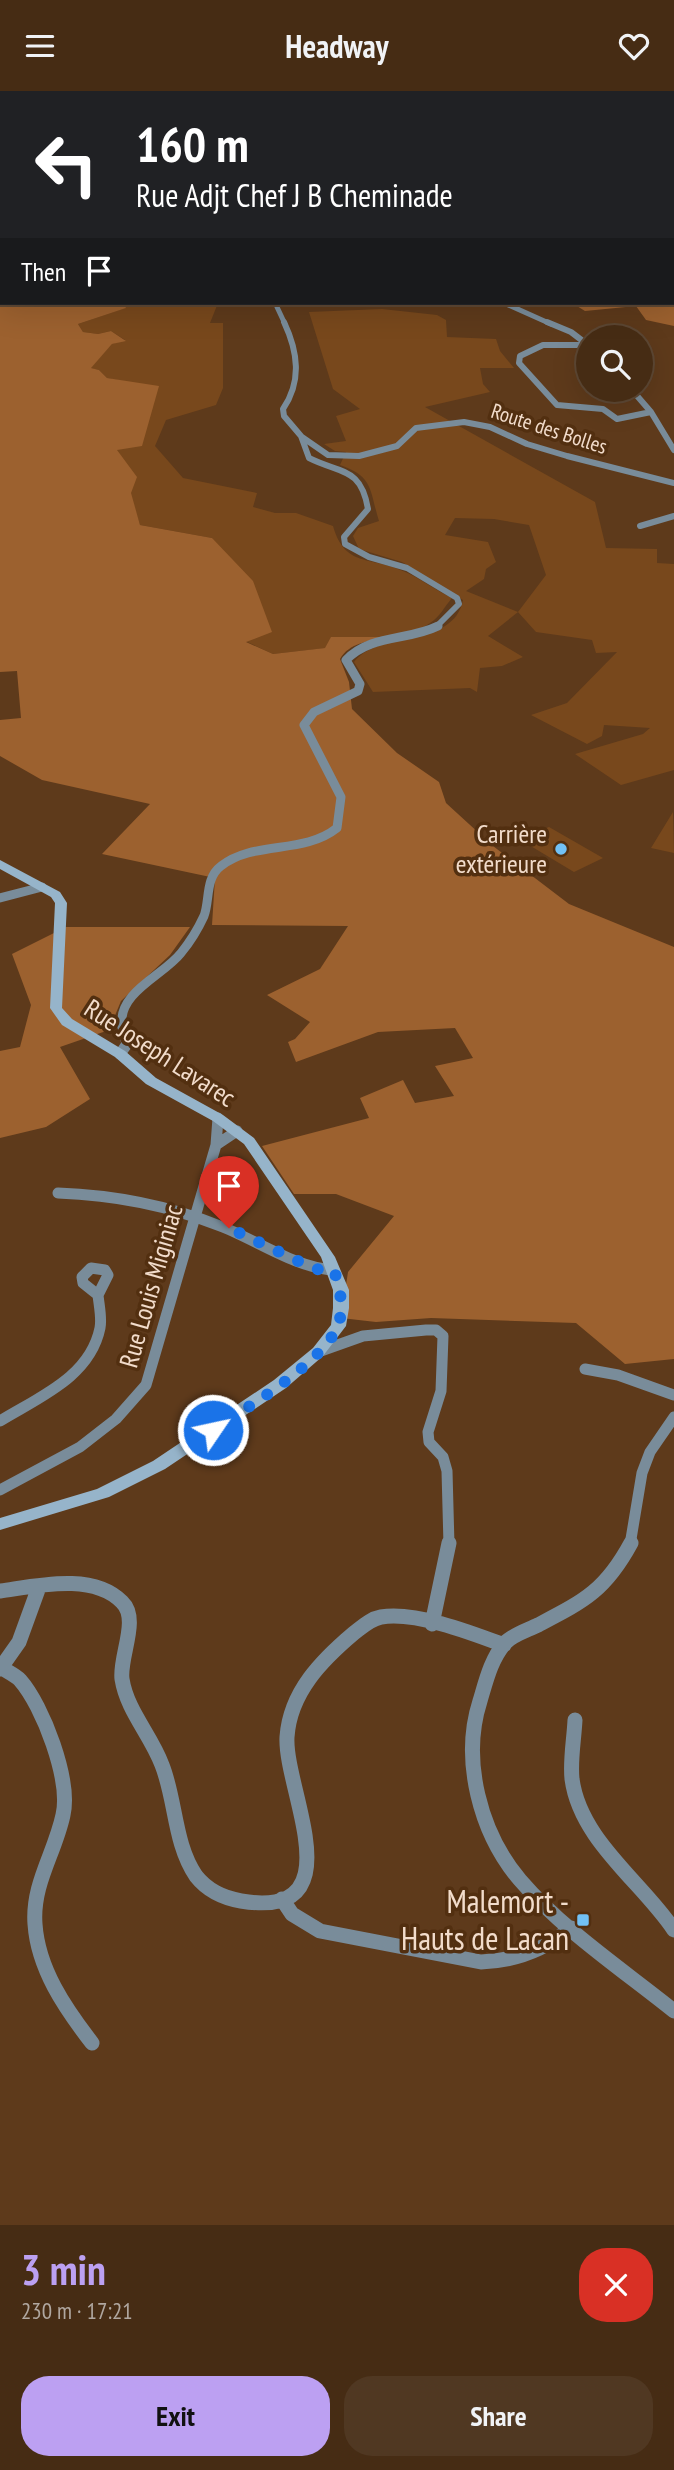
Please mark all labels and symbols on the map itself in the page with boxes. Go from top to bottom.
street label: Route des Bolles [488,397,610,460]
place label: Carrière extérieure [456,817,547,880]
marker: Carrière extérieure [553,841,569,857]
street label: Rue Joseph Lavarec [79,991,242,1114]
pin [199,1156,259,1228]
street label: Rue Louis Miginiac [112,1201,190,1371]
position arrow [176,1393,250,1467]
place label: Malemort - Hauts de Lacan [401,1880,569,1959]
marker: Malemort - Hauts de Lacan [575,1912,591,1928]

